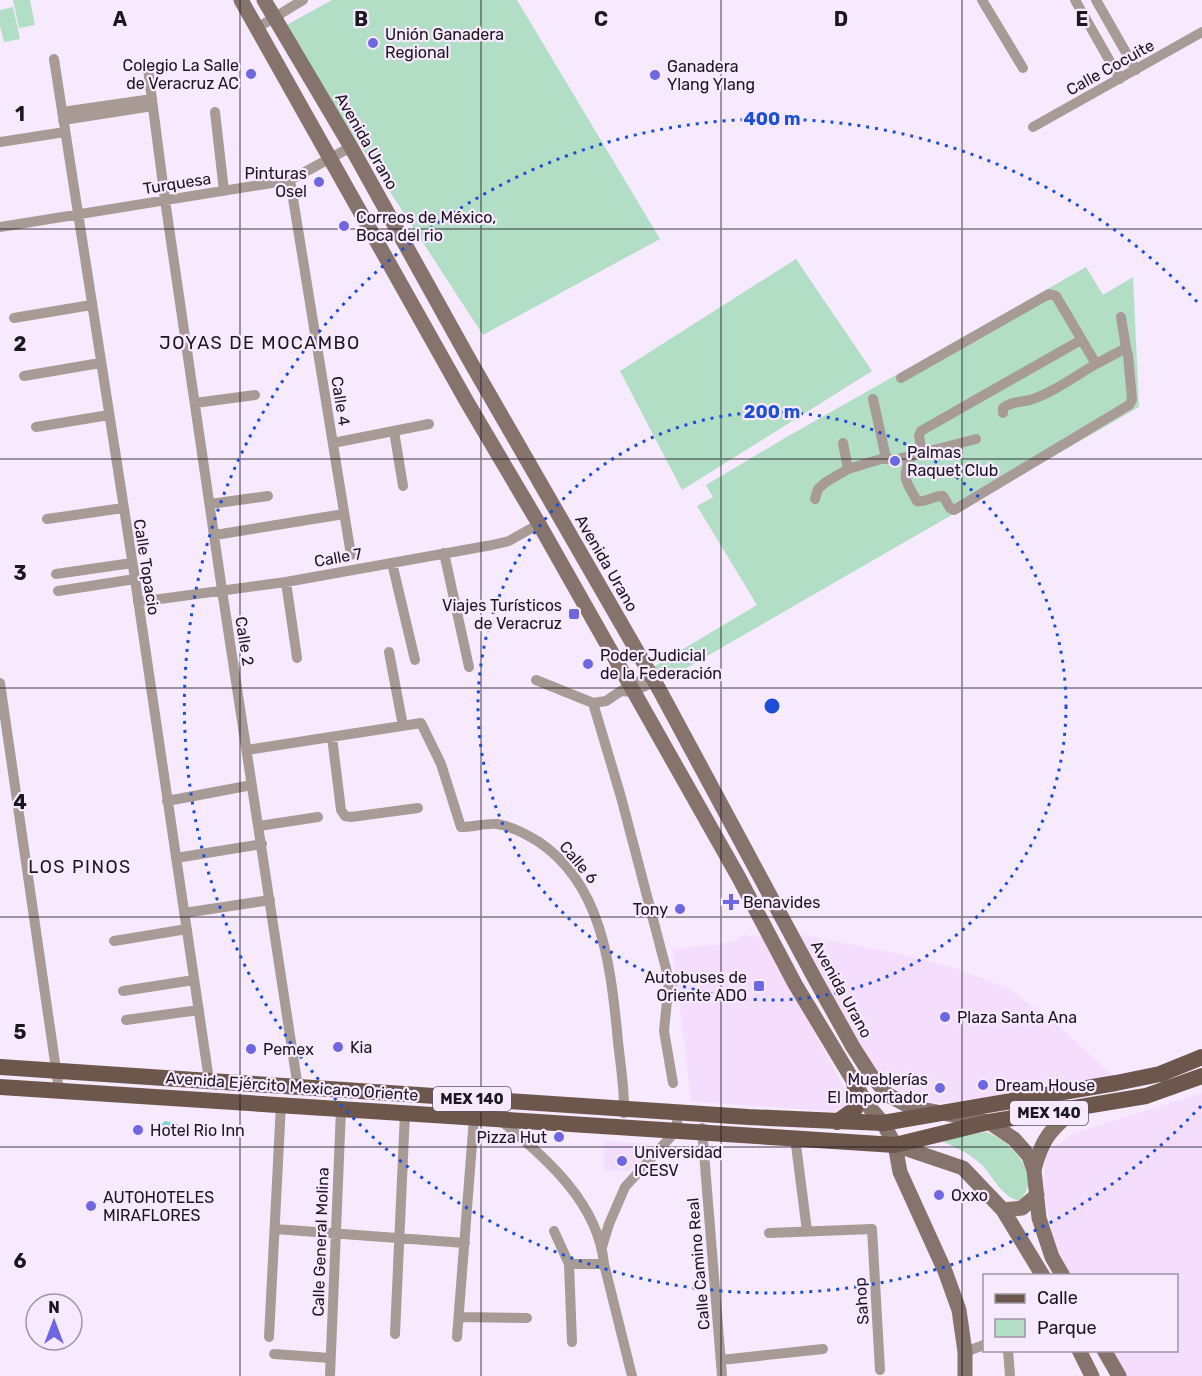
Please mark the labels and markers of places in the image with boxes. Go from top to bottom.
place label: Unión Ganadera Regional [385,25,504,62]
marker: Unión Ganadera Regional [366,36,380,50]
place label: Colegio La Salle de Veracruz AC [123,56,239,93]
place label: Ganadera Ylang Ylang [667,57,755,94]
marker: Colegio La Salle de Veracruz AC [244,67,258,81]
marker: Ganadera Ylang Ylang [648,68,662,82]
place label: Pinturas Osel [244,164,307,201]
marker: Pinturas Osel [312,175,326,189]
place label: Correos de México, Boca del rio [356,208,496,245]
marker: Correos de México, Boca del rio [337,219,351,233]
place label: Palmas Raquet Club [907,443,998,480]
marker: Palmas Raquet Club [888,454,902,468]
place label: Viajes Turísticos de Veracruz [442,596,562,633]
marker: Viajes Turísticos de Veracruz [567,607,581,621]
place label: Poder Judicial de la Federación [600,646,722,683]
marker: Poder Judicial de la Federación [581,657,595,671]
centre of rings [762,696,782,716]
place label: Benavides [743,893,820,912]
marker: Benavides [724,895,738,909]
place label: Tony [633,900,668,919]
marker: Tony [673,902,687,916]
place label: Autobuses de Oriente ADO [644,968,747,1005]
marker: Autobuses de Oriente ADO [752,979,766,993]
place label: Plaza Santa Ana [957,1008,1077,1027]
marker: Plaza Santa Ana [938,1010,952,1024]
place label: Kia [350,1038,372,1057]
place label: Pemex [263,1040,314,1059]
marker: Kia [331,1040,345,1054]
marker: Pemex [244,1042,258,1056]
place label: Mueblerías El Importador [827,1070,928,1107]
place label: Dream House [995,1076,1095,1095]
marker: Dream House [976,1078,990,1092]
marker: Mueblerías El Importador [933,1081,947,1095]
place label: Hotel Rio Inn [150,1121,245,1140]
marker: Hotel Rio Inn [131,1123,145,1137]
place label: Pizza Hut [477,1128,547,1147]
marker: Pizza Hut [552,1130,566,1144]
place label: Universidad ICESV [634,1143,722,1180]
marker: Universidad ICESV [615,1154,629,1168]
place label: Oxxo [951,1186,988,1205]
place label: AUTOHOTELES MIRAFLORES [103,1188,214,1225]
marker: Oxxo [932,1188,946,1202]
marker: AUTOHOTELES MIRAFLORES [84,1199,98,1213]

